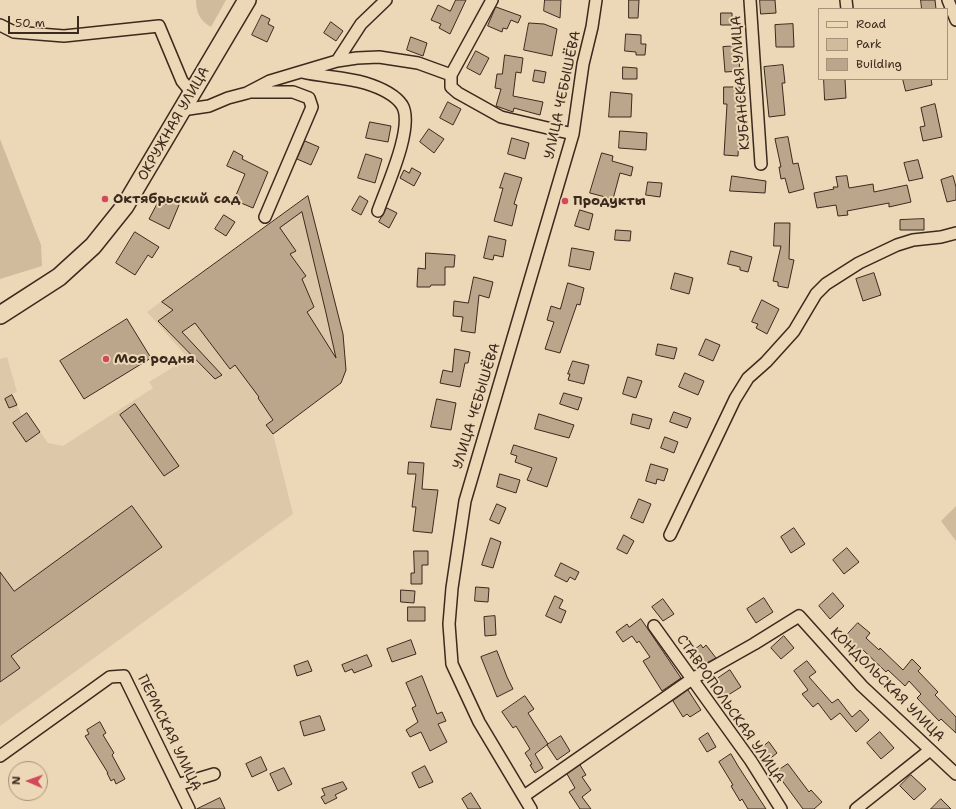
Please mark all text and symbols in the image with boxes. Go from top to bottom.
scale bar [10,8,81,34]
legend [818,8,948,80]
text: 50 m [15,15,45,31]
street label: КУБАНСКАЯ УЛИЦА [728,15,754,151]
text: Road [856,16,886,32]
street label: УЛИЦА ЧЕБЫШЁВА [541,29,585,161]
text: Park [856,36,882,52]
text: Building [856,56,902,72]
street label: ОКРУЖНАЯ УЛИЦА [135,64,213,184]
place label: Октябрьский сад [113,191,240,207]
place label: Продукты [573,193,646,209]
marker: Октябрьский сад [100,194,110,204]
marker: Продукты [560,196,570,206]
street label: УЛИЦА ЧЕБЫШЁВА [450,341,504,471]
place label: Моя родня [114,351,195,367]
marker: Моя родня [101,354,111,364]
street label: КОНДОЛЬСКАЯ УЛИЦА [826,624,948,746]
street label: СТАВРОПОЛЬСКАЯ УЛИЦА [672,632,788,786]
street label: ПЕРМСКАЯ УЛИЦА [134,672,204,794]
north arrow [8,761,48,801]
text: N [9,776,24,785]

